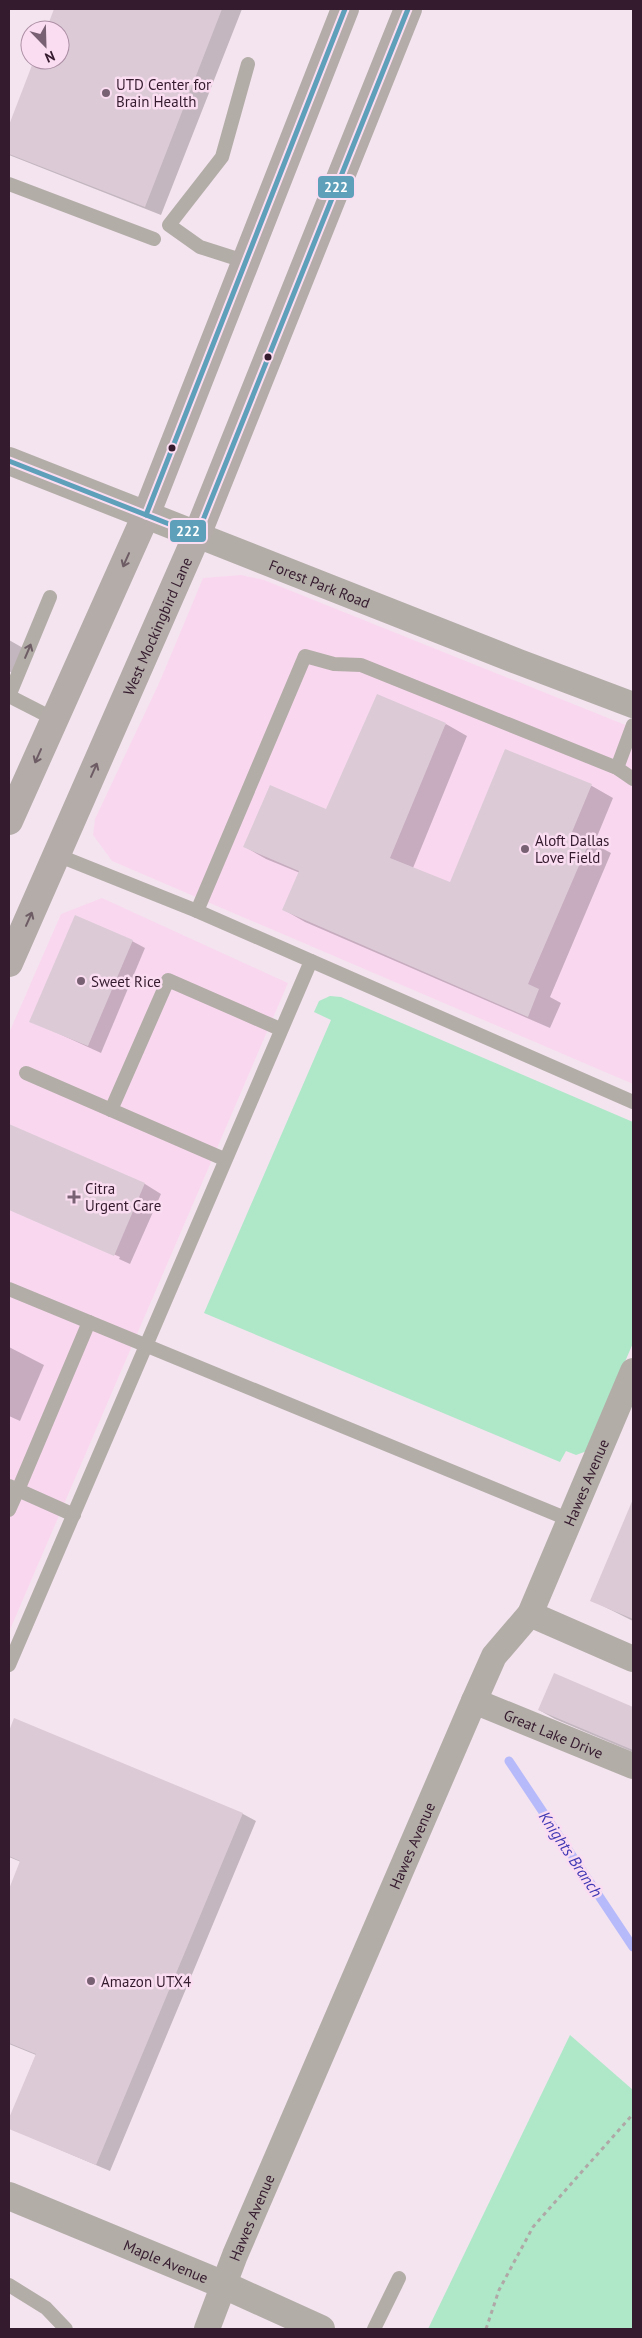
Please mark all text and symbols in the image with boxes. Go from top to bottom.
north arrow [20,20,70,70]
text: N [42,47,58,67]
place label: UTD Center for Brain Health [116,75,211,111]
marker: UTD Center for Brain Health [100,87,112,99]
line badge: 222 [317,175,355,199]
text: 222 [324,178,348,196]
unlabelled marker [263,352,273,362]
unlabelled marker [167,443,177,453]
line badge: 222 [169,519,207,543]
text: 222 [176,522,200,540]
one-way arrow [120,552,130,567]
street label: West Mockingbird Lane [118,554,196,698]
street label: Forest Park Road [267,555,373,612]
one-way arrow [23,644,33,659]
one-way arrow [32,748,42,763]
one-way arrow [89,763,99,778]
place label: Aloft Dallas Love Field [535,831,609,867]
marker: Aloft Dallas Love Field [519,843,531,855]
one-way arrow [24,912,34,927]
place label: Sweet Rice [91,972,161,991]
marker: Sweet Rice [75,975,87,987]
place label: Citra Urgent Care [85,1179,161,1215]
marker: Citra Urgent Care [67,1190,81,1204]
street label: Hawes Avenue [559,1436,613,1529]
street label: Great Lake Drive [501,1705,606,1762]
street label: Hawes Avenue [385,1799,439,1892]
water label: Knights Branch [535,1807,607,1901]
place label: Amazon UTX4 [101,1972,191,1991]
marker: Amazon UTX4 [85,1975,97,1987]
street label: Hawes Avenue [224,2171,278,2264]
street label: Maple Avenue [121,2235,211,2287]

